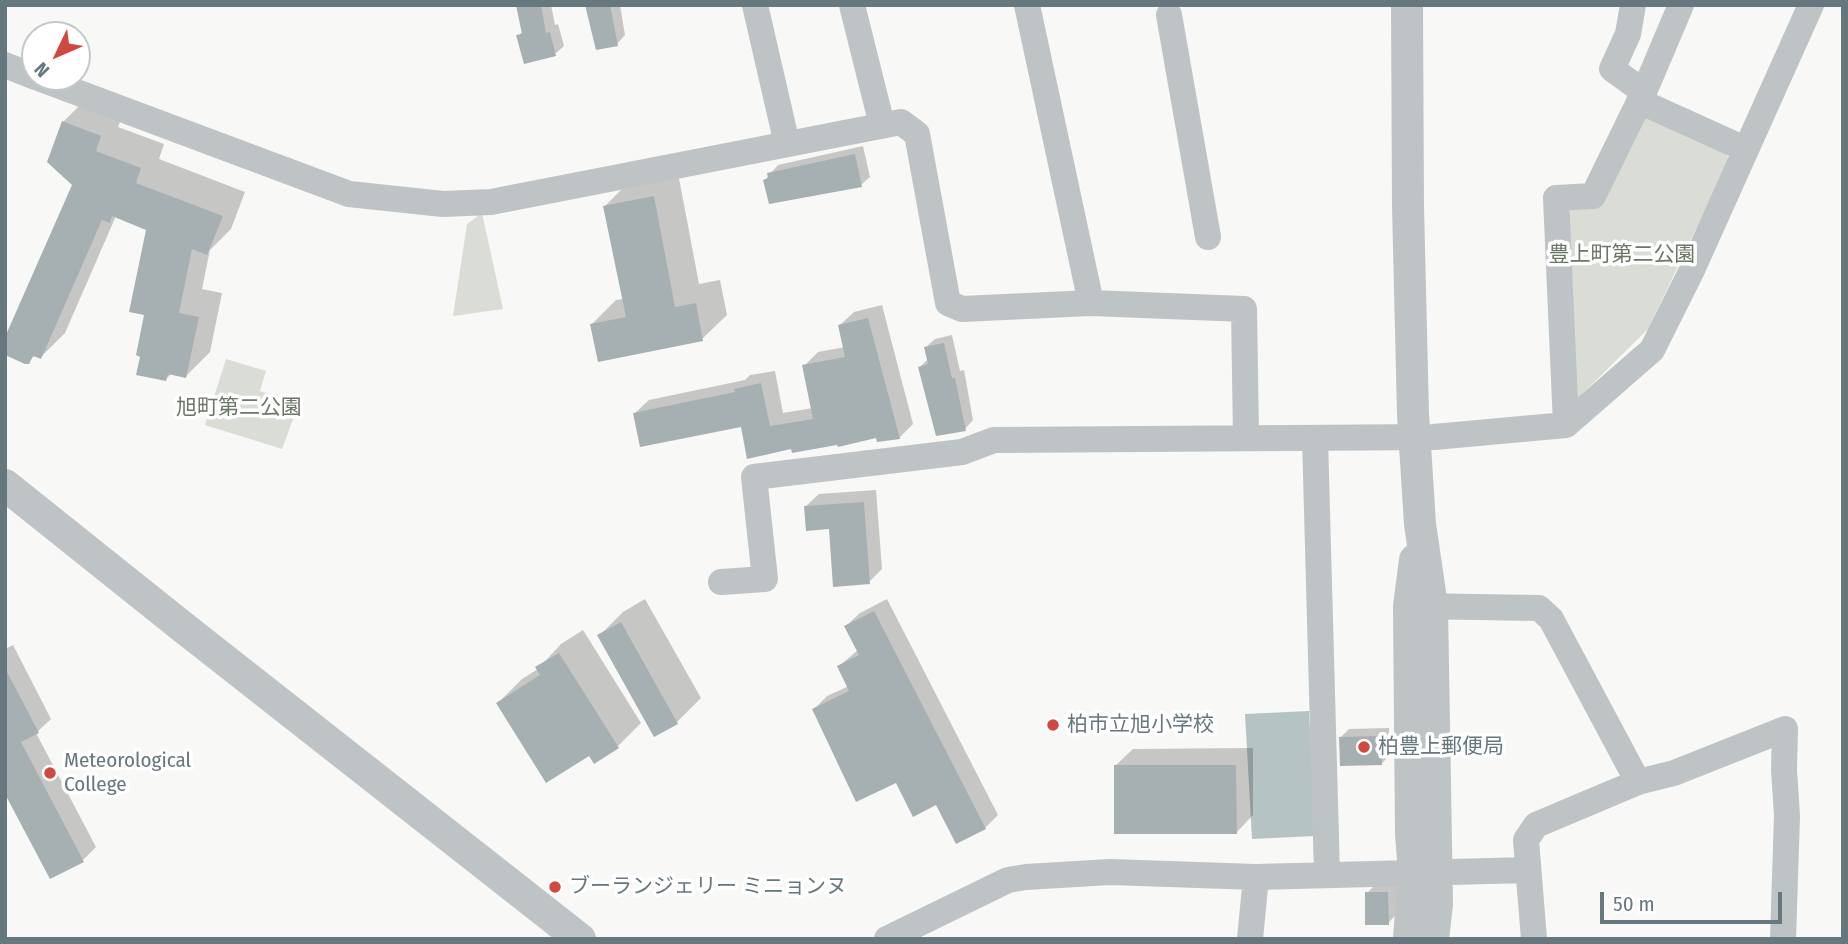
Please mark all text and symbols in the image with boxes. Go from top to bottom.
north arrow [21,21,91,91]
text: N [30,57,54,82]
park label: 豊上町第二公園 [1549,242,1695,268]
park label: 旭町第二公園 [176,395,302,421]
place label: 柏市立旭小学校 [1067,712,1214,738]
marker: 柏市立旭小学校 [1045,717,1061,733]
place label: 柏豊上郵便局 [1378,734,1504,760]
marker: 柏豊上郵便局 [1356,739,1372,755]
place label: Meteorological College [64,748,191,798]
marker: Meteorological College [42,765,58,781]
place label: ブーランジェリー ミニョンヌ [569,874,847,900]
scale bar [1603,878,1785,922]
marker: ブーランジェリー ミニョンヌ [547,879,563,895]
text: 50 m [1613,891,1655,917]

